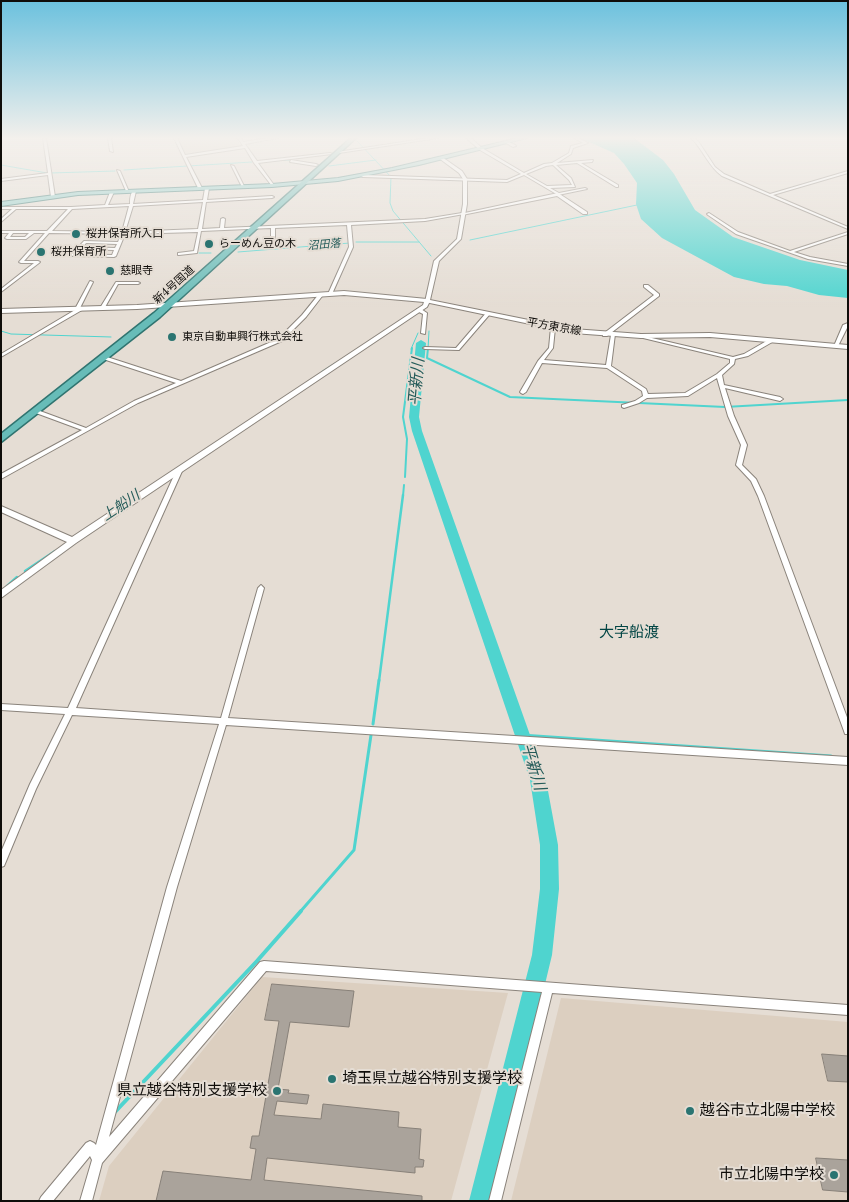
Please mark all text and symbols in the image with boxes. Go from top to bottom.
place label: 桜井保育所入口 [86,227,163,241]
marker: 桜井保育所入口 [70,228,82,240]
place label: らーめん豆の木 [219,237,296,251]
water label: 沼田落 [307,237,341,253]
marker: らーめん豆の木 [203,238,215,250]
place label: 桜井保育所 [51,245,106,259]
marker: 桜井保育所 [35,246,47,258]
street label: 新4号国道 [151,263,197,307]
place label: 慈眼寺 [120,264,153,278]
marker: 慈眼寺 [104,265,116,277]
street label: 平方東京線 [526,316,582,338]
place label: 東京自動車興行株式会社 [182,330,303,344]
marker: 東京自動車興行株式会社 [166,331,178,343]
water label: 平新川 [405,357,429,407]
water label: 上船川 [99,487,143,525]
district label: 大字船渡 [599,624,659,642]
water label: 平新川 [517,741,549,793]
place label: 埼玉県立越谷特別支援学校 [342,1070,522,1088]
marker: 埼玉県立越谷特別支援学校 [326,1073,338,1085]
place label: 県立越谷特別支援学校 [117,1082,267,1100]
marker: 県立越谷特別支援学校 [271,1085,283,1097]
place label: 越谷市立北陽中学校 [700,1102,835,1120]
marker: 越谷市立北陽中学校 [684,1105,696,1117]
place label: 市立北陽中学校 [719,1166,824,1184]
marker: 市立北陽中学校 [828,1169,840,1181]

